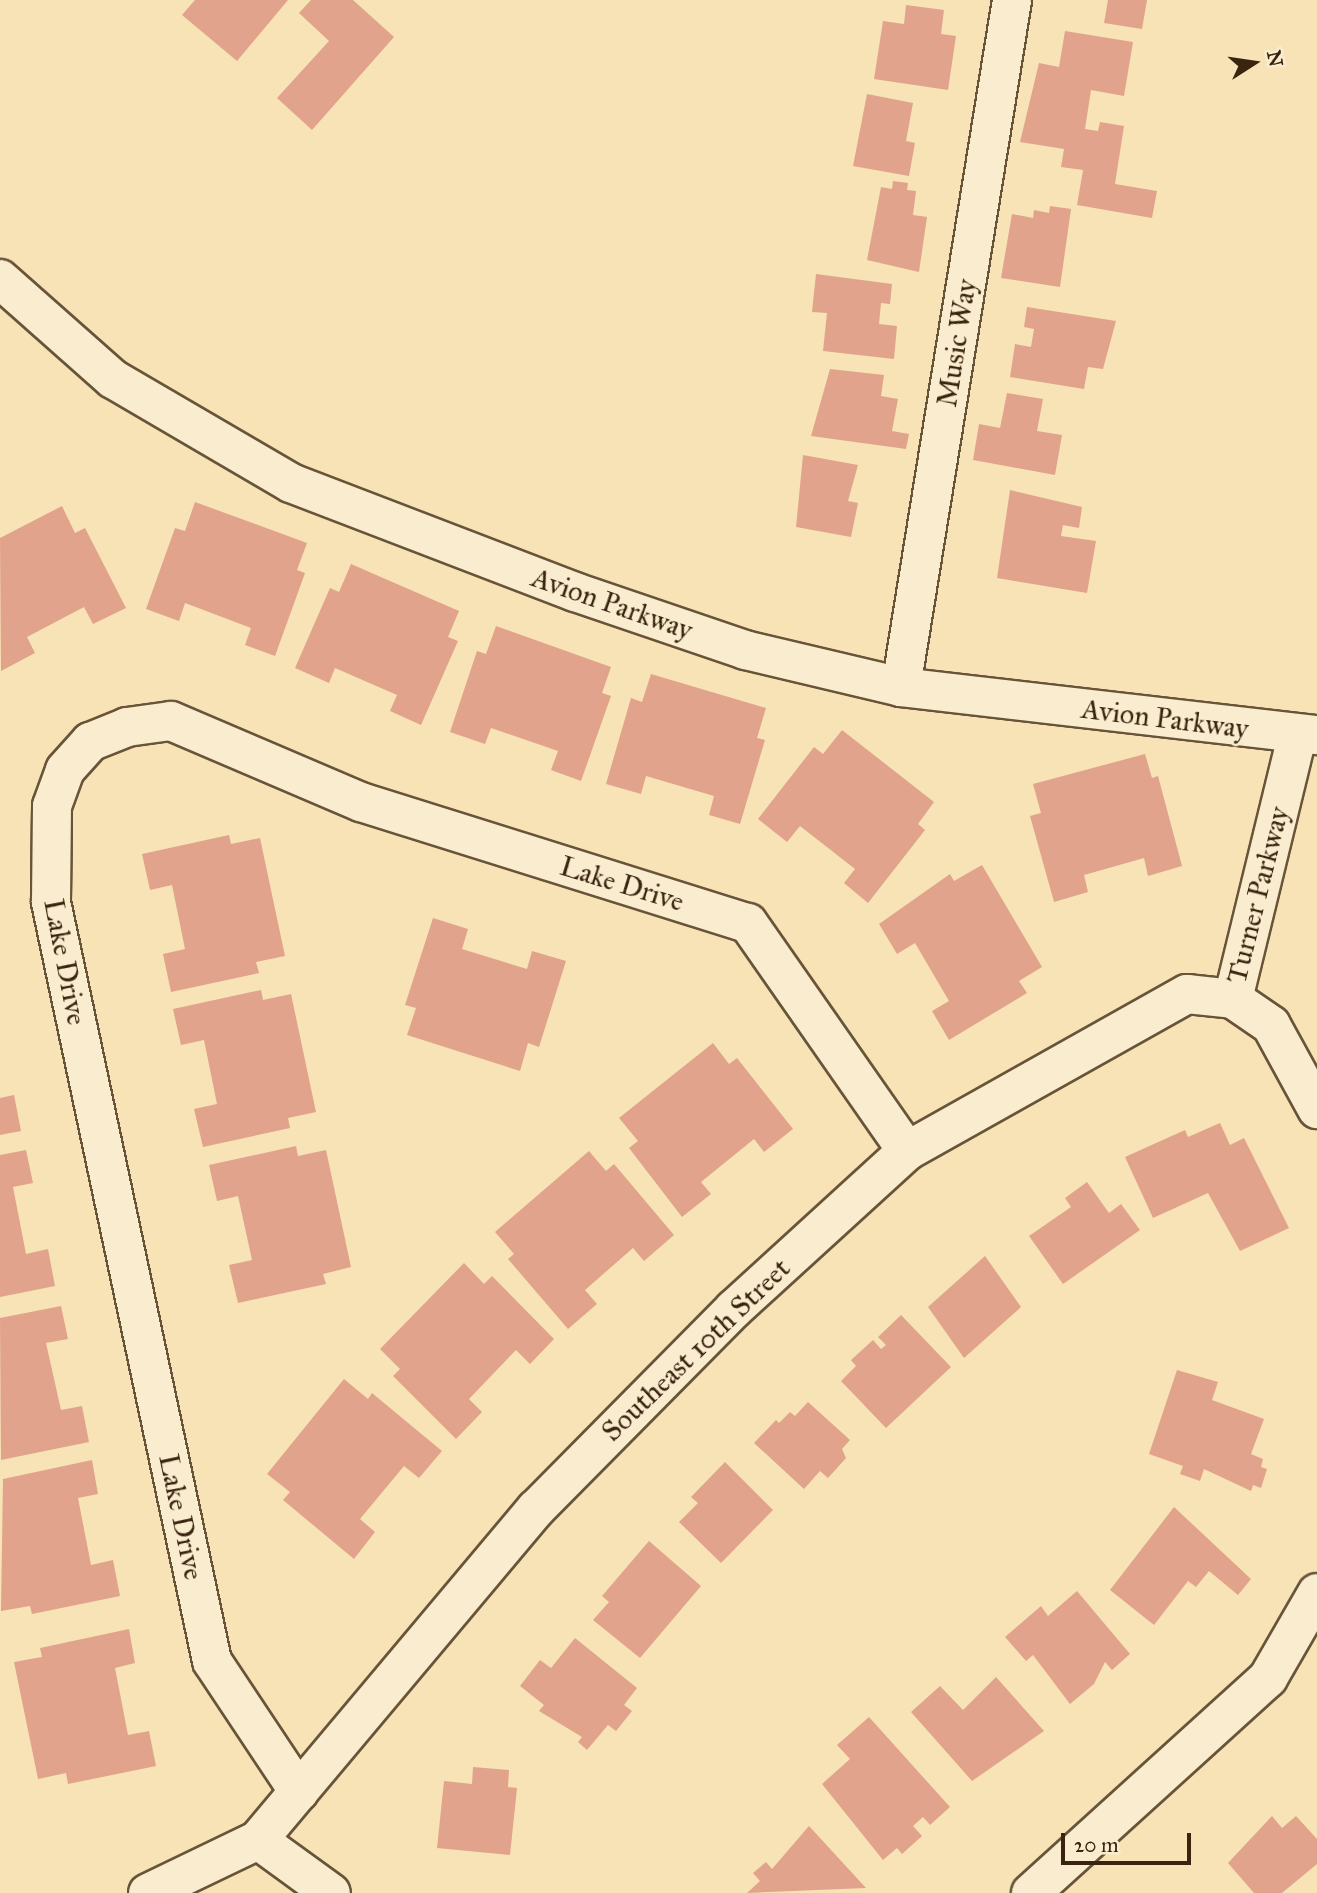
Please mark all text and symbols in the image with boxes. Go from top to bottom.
north arrow [1219,28,1289,98]
text: N [1262,48,1288,69]
street label: Music Way [930,277,984,409]
street label: Avion Parkway [527,561,697,647]
street label: Avion Parkway [1080,692,1250,746]
street label: Turner Parkway [1220,803,1296,987]
street label: Lake Drive [556,849,688,919]
street label: Lake Drive [36,896,94,1028]
street label: Southeast 10th Street [595,1252,797,1448]
street label: Lake Drive [151,1451,211,1583]
scale bar [1065,1820,1194,1864]
text: 20 m [1074,1832,1119,1858]

